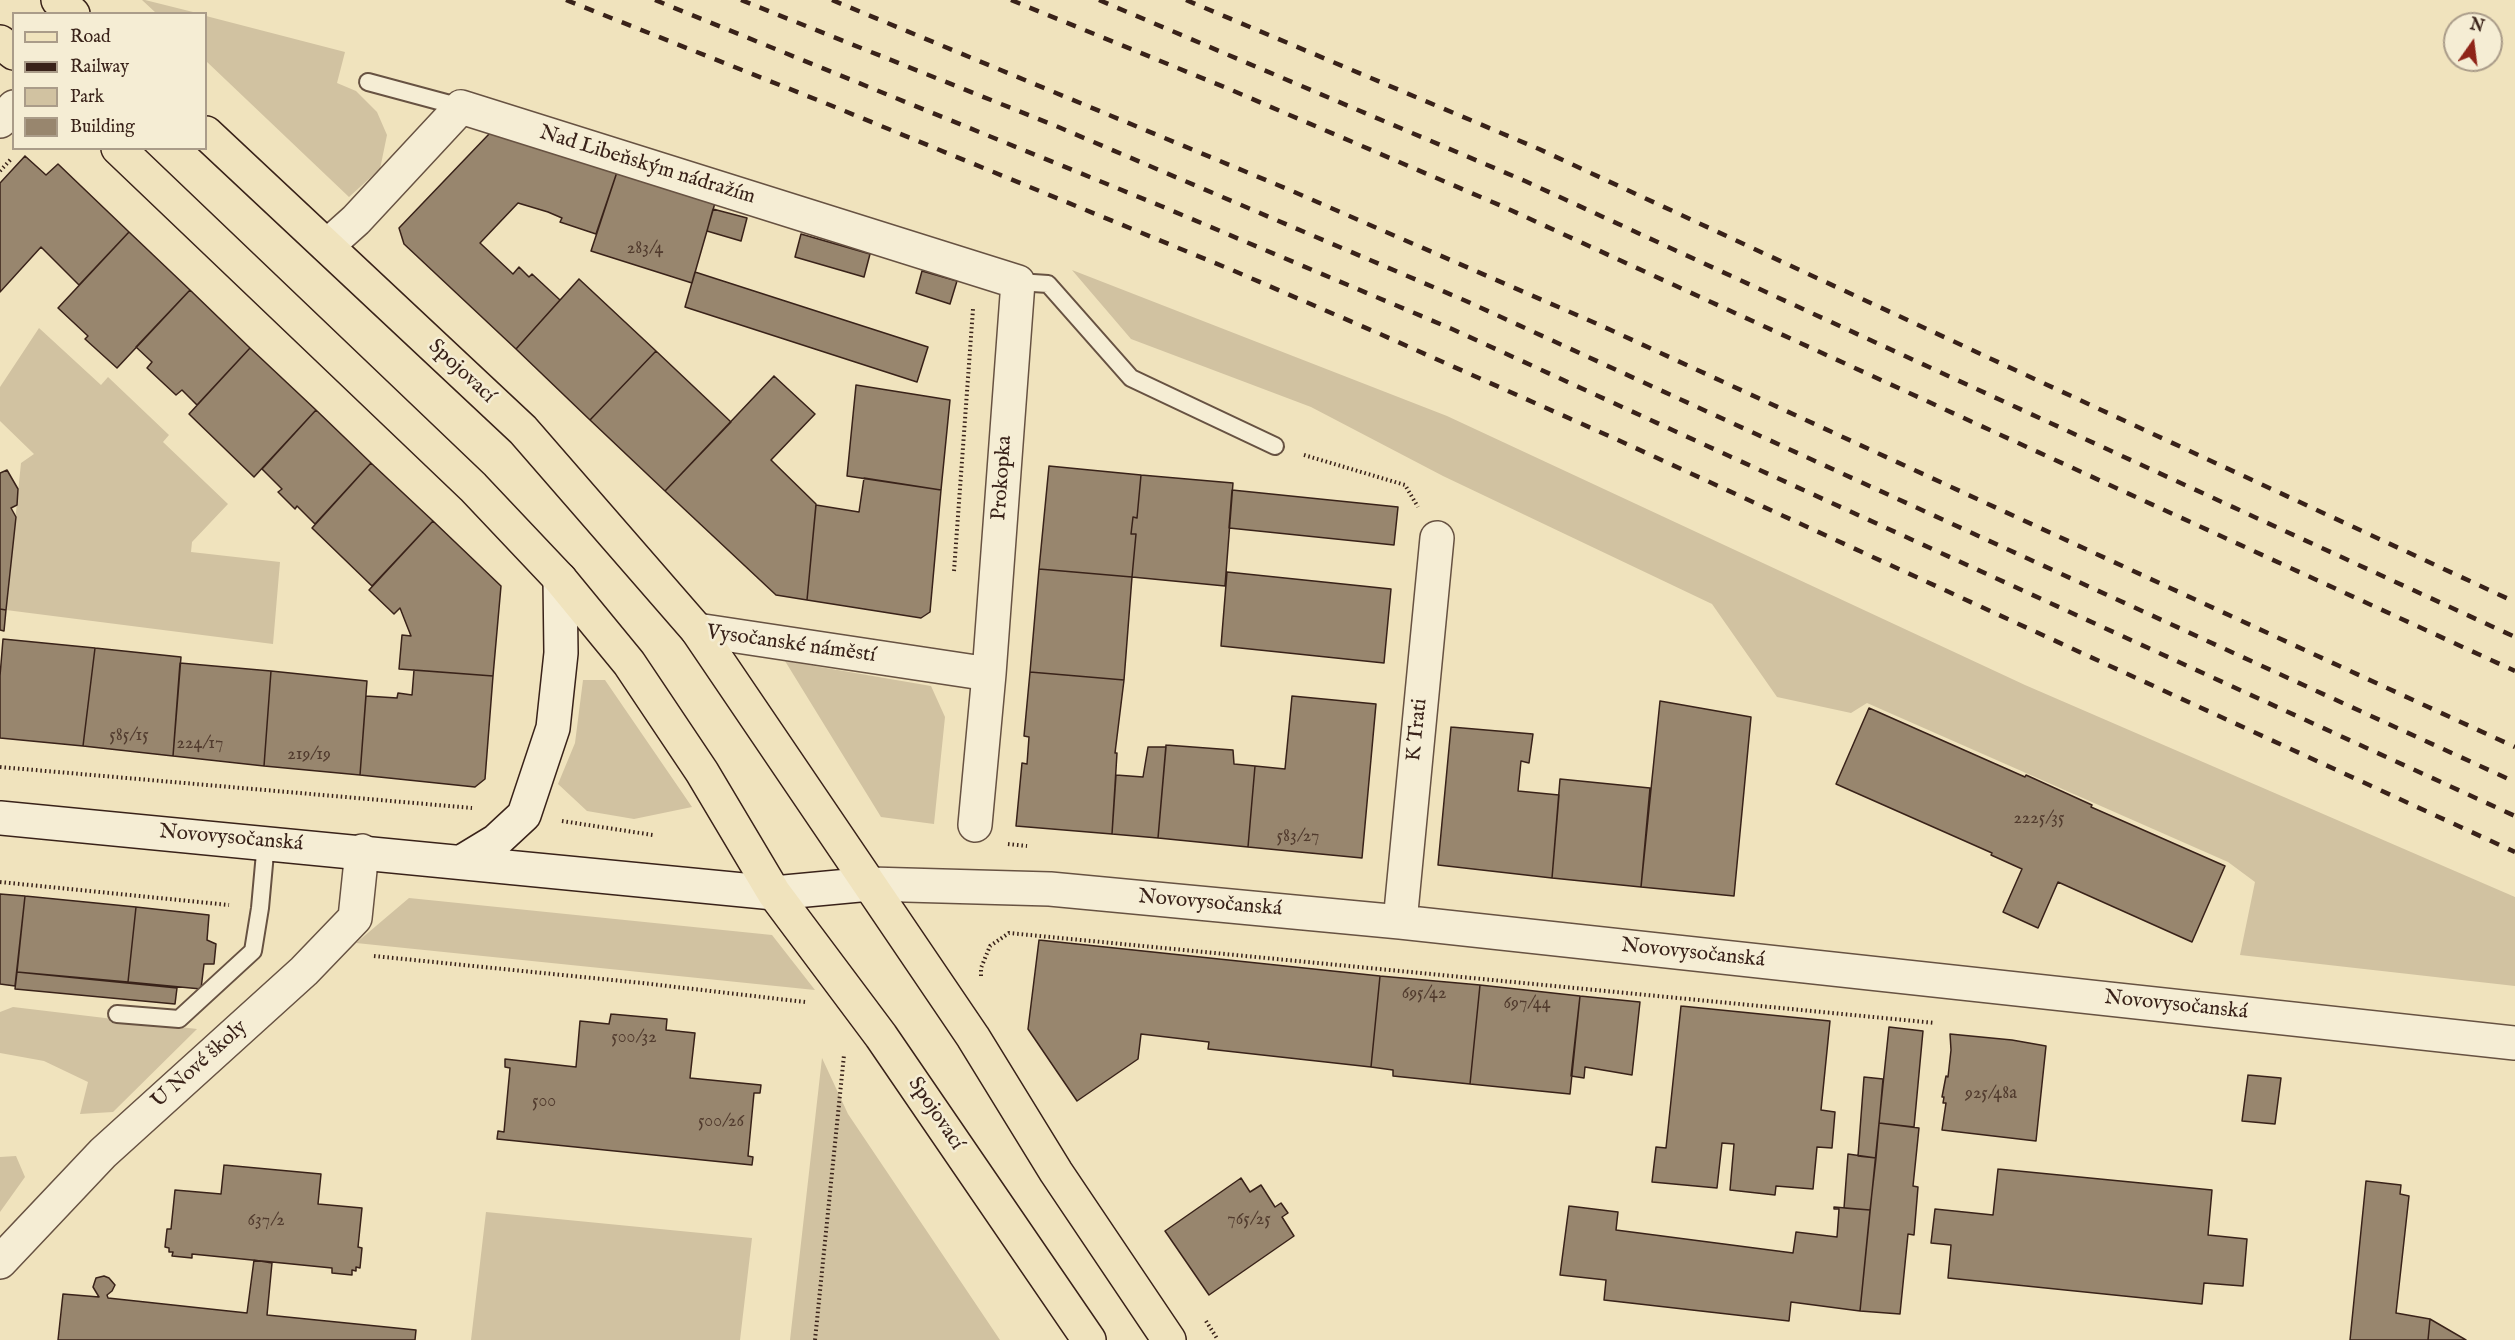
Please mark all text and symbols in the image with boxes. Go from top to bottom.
legend [12,12,207,150]
north arrow [2443,12,2503,72]
text: N [2468,15,2486,38]
text: Road [70,26,111,49]
text: Railway [70,56,129,79]
text: Park [70,86,104,109]
text: Building [70,116,135,139]
street label: Nad Libeňským nádražím [536,121,758,211]
house number: 283/4 [627,238,663,260]
street label: Spojovací [422,335,500,409]
street label: Prokopka [987,435,1019,521]
street label: Vysočanské náměstí [705,621,877,669]
street label: K Trati [1402,697,1434,763]
house number: 585/15 [109,725,149,747]
house number: 224/17 [177,733,223,755]
house number: 219/19 [287,744,331,766]
house number: 2225/35 [2013,808,2065,830]
street label: Novovysočanská [158,820,304,858]
house number: 583/27 [1277,826,1319,848]
street label: Novovysočanská [1137,885,1283,923]
street label: Novovysočanská [1620,934,1766,974]
house number: 695/42 [1402,983,1446,1005]
street label: Novovysočanská [2103,986,2249,1026]
house number: 697/44 [1503,993,1551,1015]
street label: U Nové školy [147,1015,253,1115]
house number: 500/32 [611,1027,657,1049]
street label: Spojovací [902,1073,968,1155]
house number: 925/48a [1965,1083,2017,1105]
house number: 500 [532,1091,556,1113]
house number: 500/26 [698,1111,744,1133]
house number: 765/25 [1227,1209,1271,1231]
house number: 637/2 [247,1210,285,1232]

